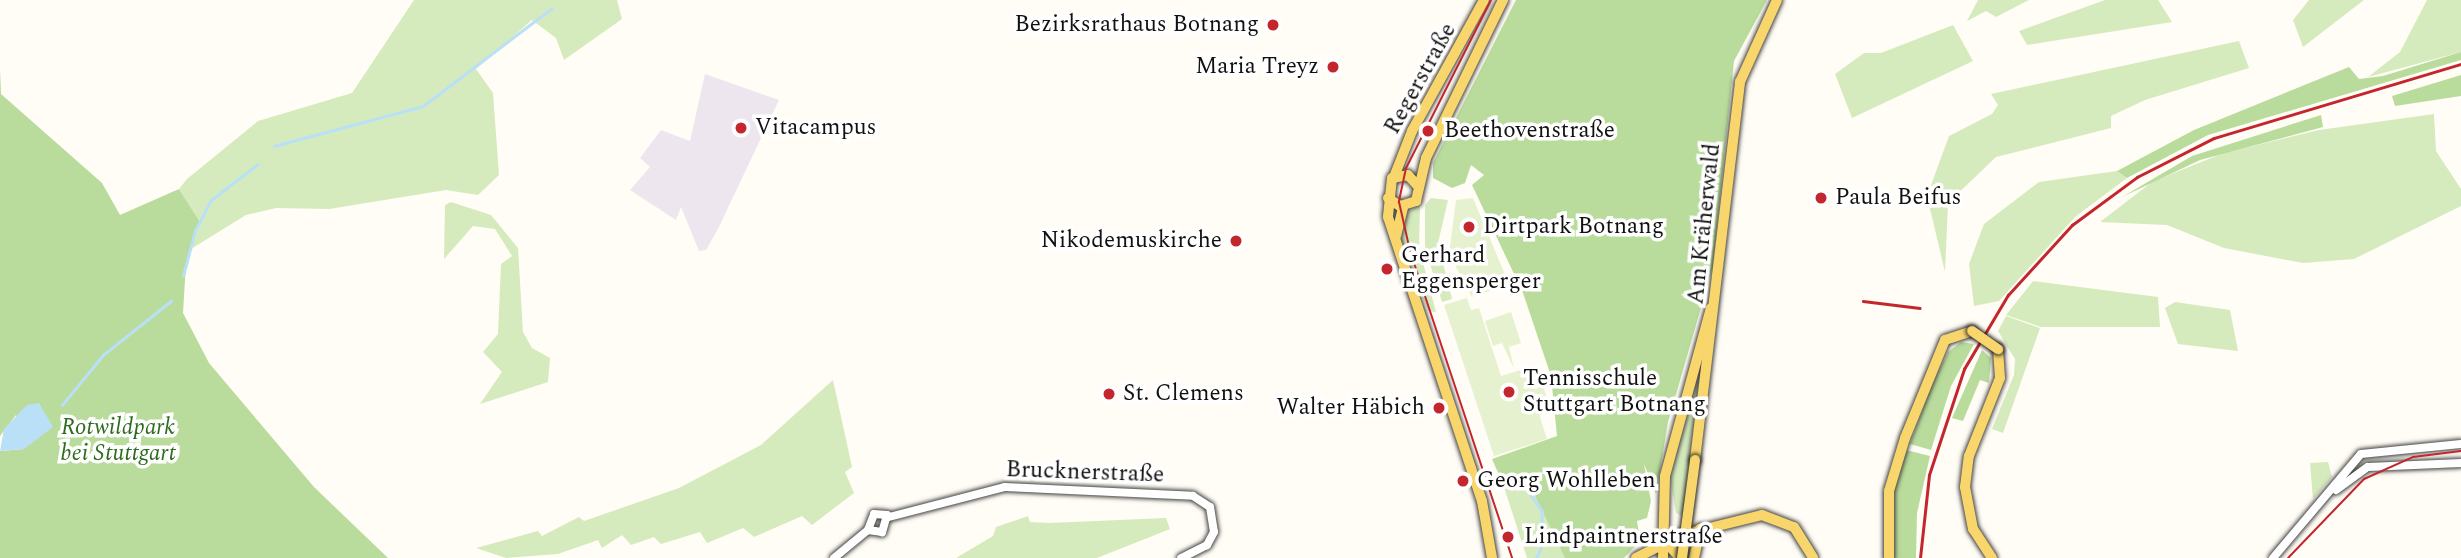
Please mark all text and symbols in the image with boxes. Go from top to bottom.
place label: Bezirksrathaus Botnang [1014,11,1259,39]
marker: Bezirksrathaus Botnang [1265,17,1281,33]
street label: Regerstraße [1379,19,1463,139]
place label: Maria Treyz [1195,53,1319,81]
marker: Maria Treyz [1325,59,1341,75]
place label: Vitacampus [755,114,877,142]
place label: Beethovenstraße [1444,117,1615,145]
marker: Vitacampus [733,120,749,136]
marker: Beethovenstraße [1418,121,1438,141]
street label: Am Kräherwald [1683,142,1727,306]
place label: Paula Beifus [1835,184,1962,212]
marker: Paula Beifus [1813,190,1829,206]
place label: Dirtpark Botnang [1483,213,1664,241]
marker: Dirtpark Botnang [1461,219,1477,235]
place label: Nikodemuskirche [1041,227,1222,255]
marker: Nikodemuskirche [1228,233,1244,249]
place label: Gerhard Eggensperger [1401,242,1541,296]
marker: Gerhard Eggensperger [1379,261,1395,277]
place label: Tennisschule Stuttgart Botnang [1523,365,1706,419]
place label: St. Clemens [1123,380,1244,408]
marker: Tennisschule Stuttgart Botnang [1501,384,1517,400]
marker: St. Clemens [1101,386,1117,402]
place label: Walter Häbich [1277,394,1425,422]
marker: Walter Häbich [1431,400,1447,416]
park label: Rotwildpark bei Stuttgart [60,414,176,468]
street label: Brucknerstraße [1005,456,1165,490]
place label: Georg Wohlleben [1477,467,1656,495]
marker: Georg Wohlleben [1455,473,1471,489]
place label: Lindpaintnerstraße [1524,523,1723,551]
marker: Lindpaintnerstraße [1498,527,1518,547]

